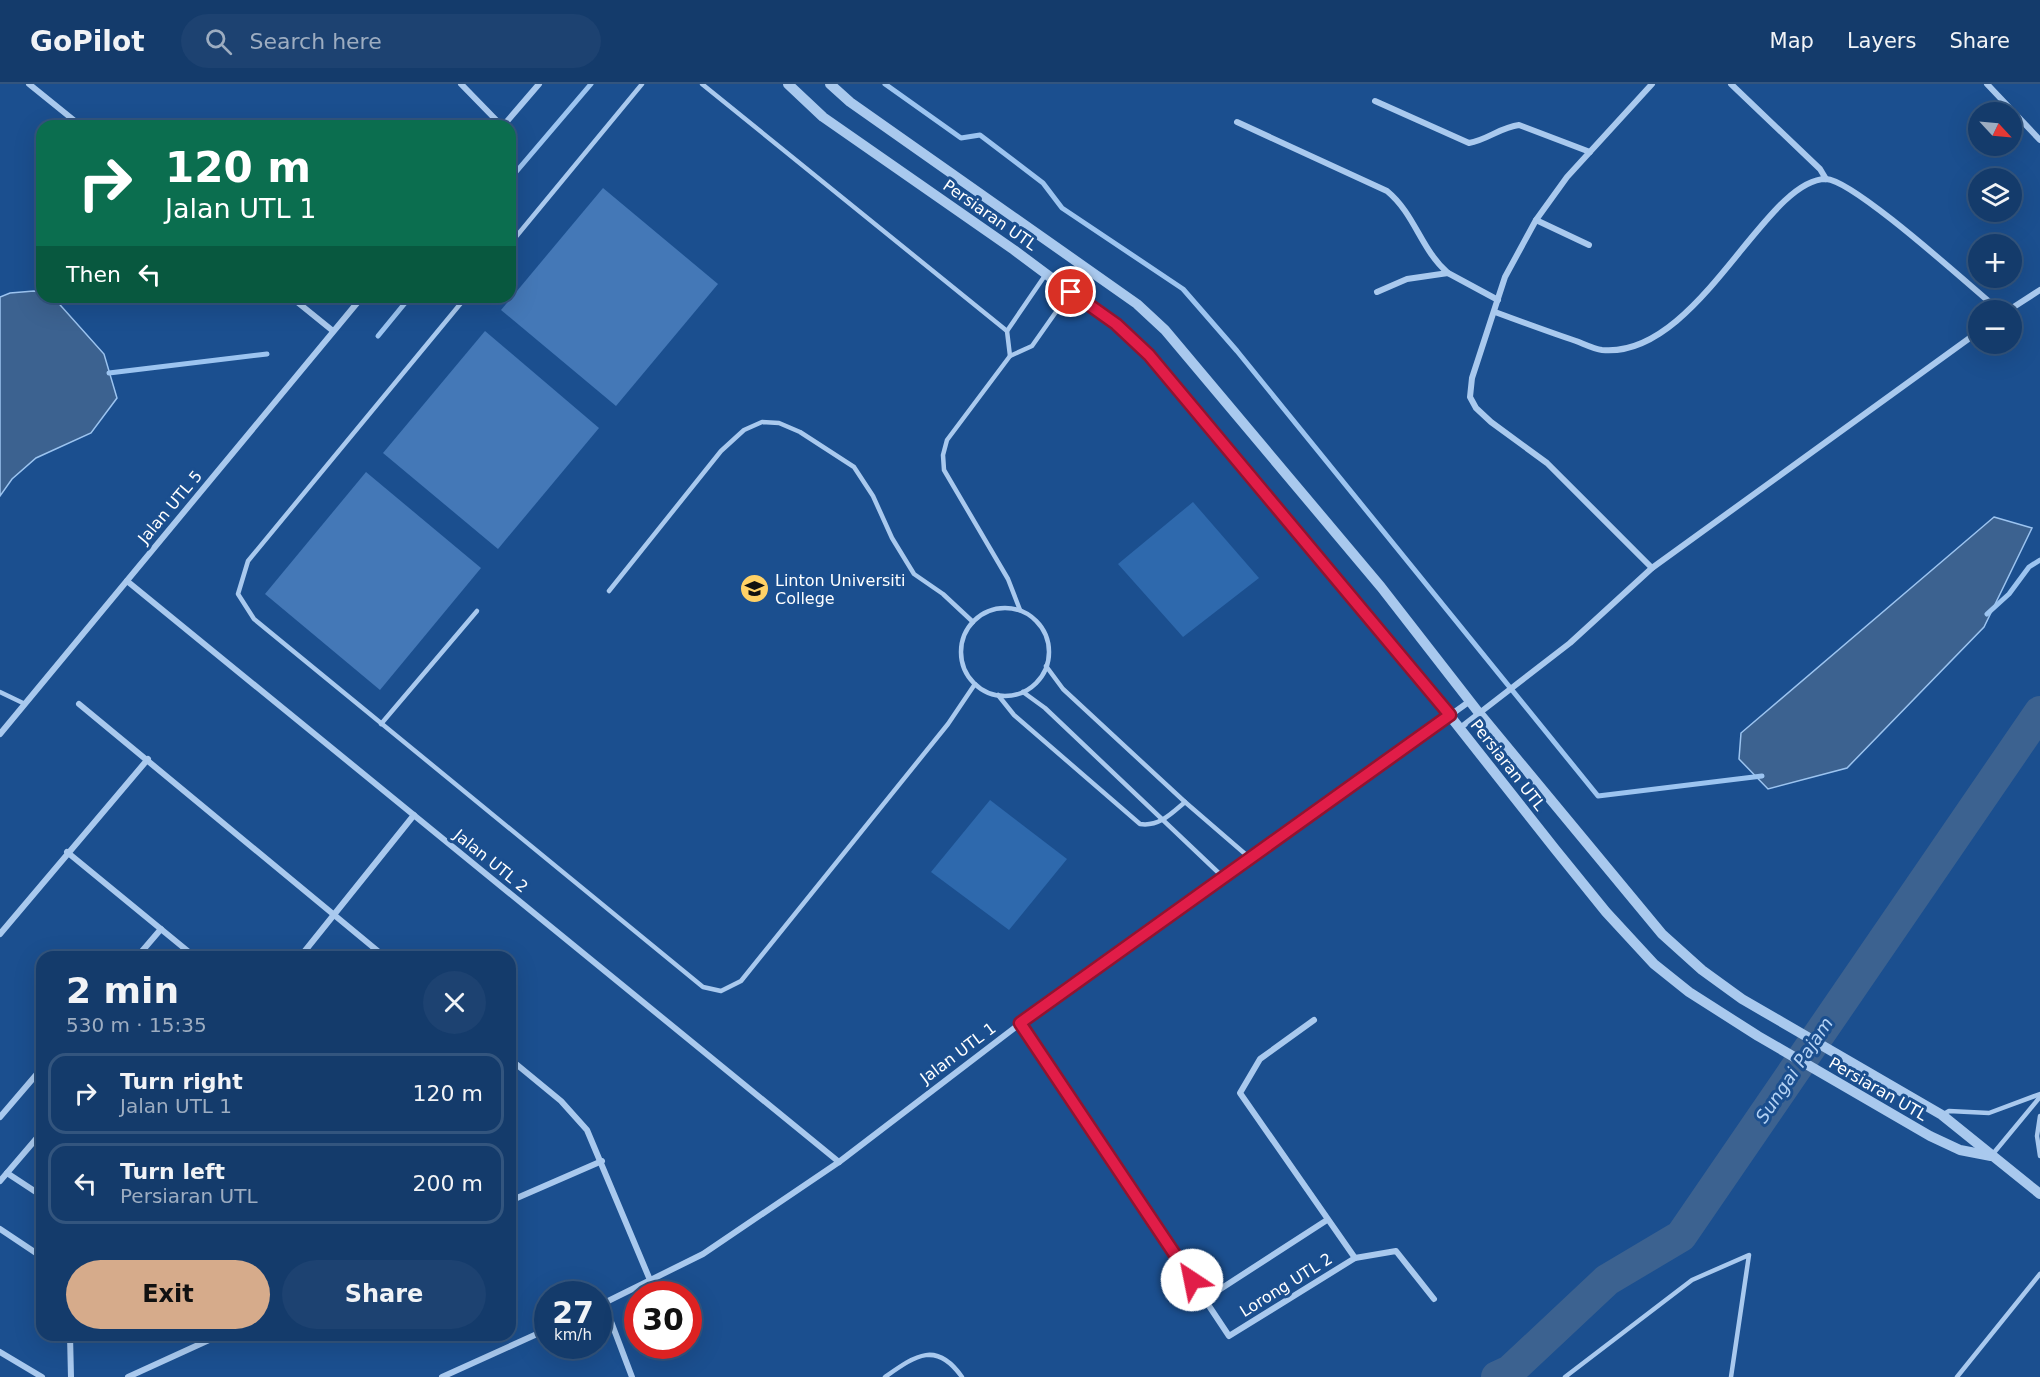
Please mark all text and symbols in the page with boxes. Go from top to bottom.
search box [181,14,601,68]
text: GoPilot [30,25,145,58]
icon: search [202,25,235,58]
text: Search here [250,29,382,54]
text: Map [1770,29,1814,53]
text: Layers [1847,29,1916,53]
text: Share [1949,29,2010,53]
north arrow [1968,102,2022,156]
map controls [1968,102,2022,354]
text: 120 m [165,143,311,192]
icon: right [66,144,144,222]
button: layers [1968,168,2022,222]
street label: Persiaran UTL [939,176,1041,254]
text: Jalan UTL 1 [165,193,316,224]
button: + [1968,234,2022,288]
icon: left [133,258,166,291]
text: Then [66,262,121,287]
pin [1045,266,1096,317]
icon: arrive [1054,275,1087,308]
button: − [1968,300,2022,354]
street label: Jalan UTL 5 [133,467,206,548]
place label: Linton Universiti College [775,571,905,608]
school or university icon: Linton Universiti College [738,573,770,605]
street label: Persiaran UTL [1467,716,1549,814]
street label: Jalan UTL 2 [449,825,532,897]
text: 2 min [66,970,179,1011]
button: close [423,971,486,1034]
text: 530 m · 15:35 [66,1013,207,1037]
water label: Sungai Pajam [1751,1013,1837,1127]
street label: Jalan UTL 1 [916,1018,1000,1088]
street label: Persiaran UTL [1826,1053,1930,1125]
text: Turn right [120,1069,243,1094]
icon: right [69,1077,102,1110]
text: 120 m [413,1081,483,1106]
text: Jalan UTL 1 [120,1094,232,1118]
text: Turn left [120,1159,225,1184]
icon: left [69,1167,102,1200]
text: 200 m [413,1171,483,1196]
text: Persiaran UTL [120,1184,258,1208]
position arrow [1160,1248,1224,1312]
street label: Lorong UTL 2 [1236,1249,1336,1321]
button: Exit [66,1260,270,1329]
button: Share [282,1260,486,1329]
speed limit sign: 30 [624,1281,702,1359]
text: 27 [552,1295,594,1330]
text: km/h [554,1326,592,1344]

